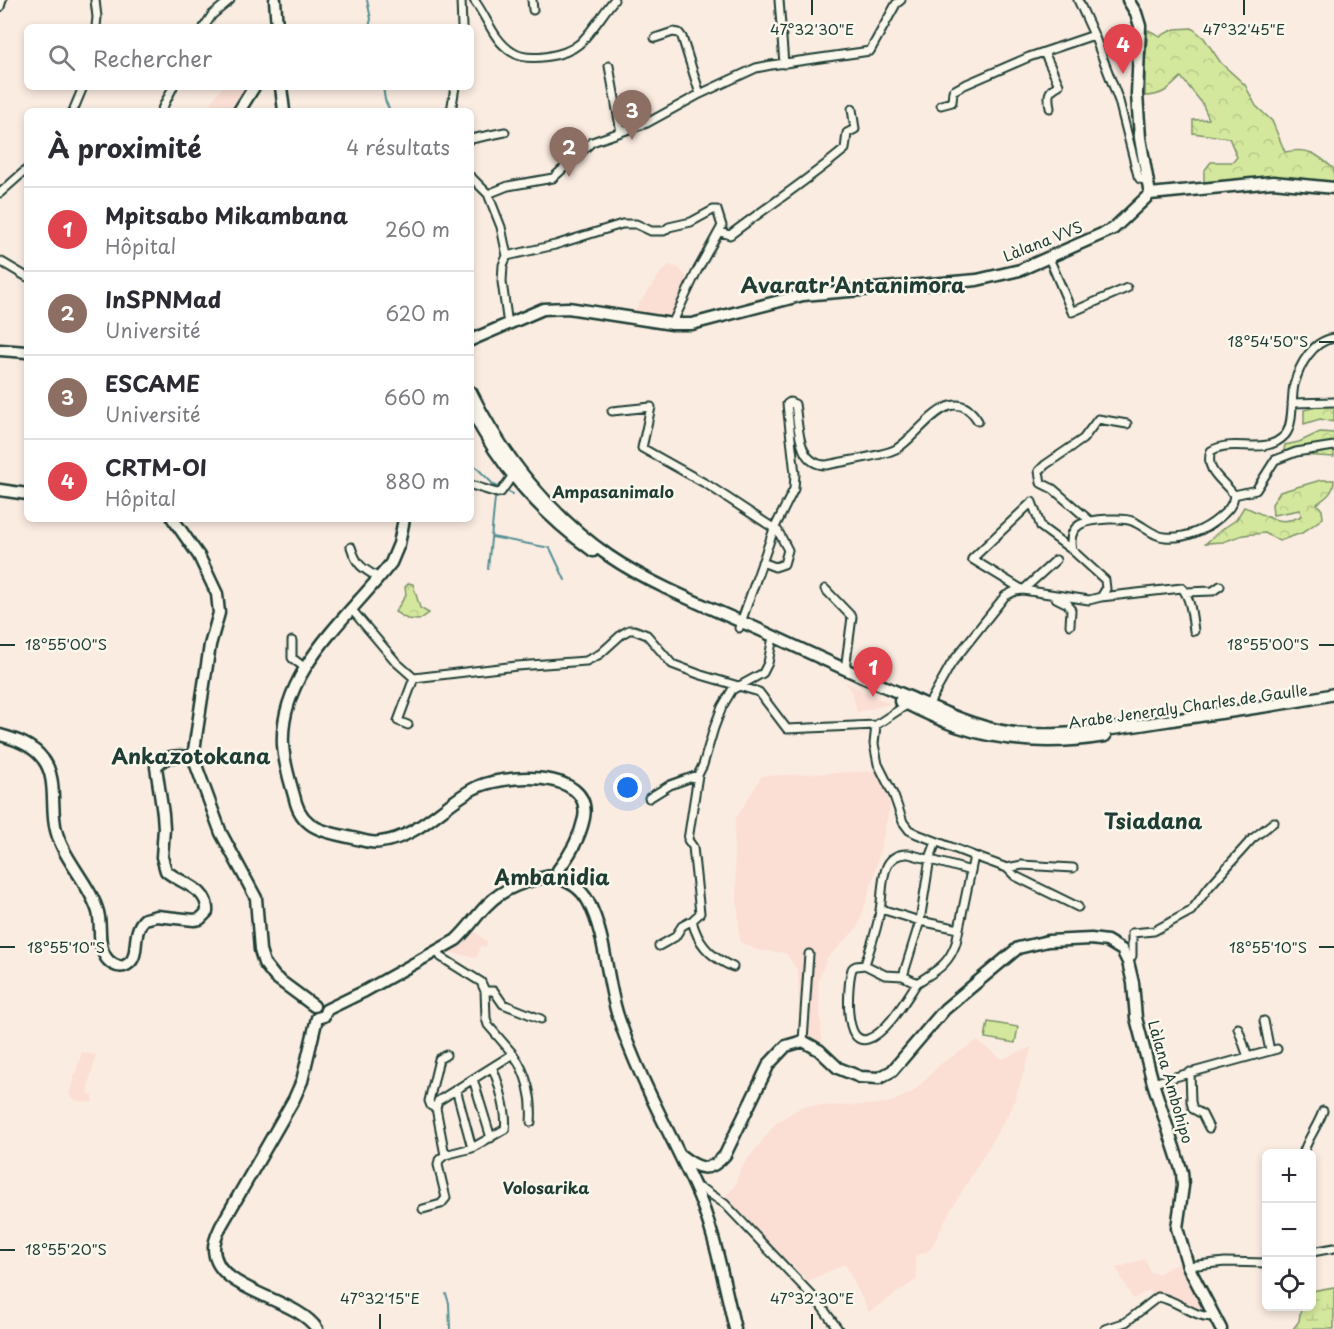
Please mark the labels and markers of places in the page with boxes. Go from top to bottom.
pin: 4 [1104,25,1142,74]
pin: 3 [612,90,652,140]
pin: 2 [550,128,588,177]
pin: 1 [854,648,892,697]

